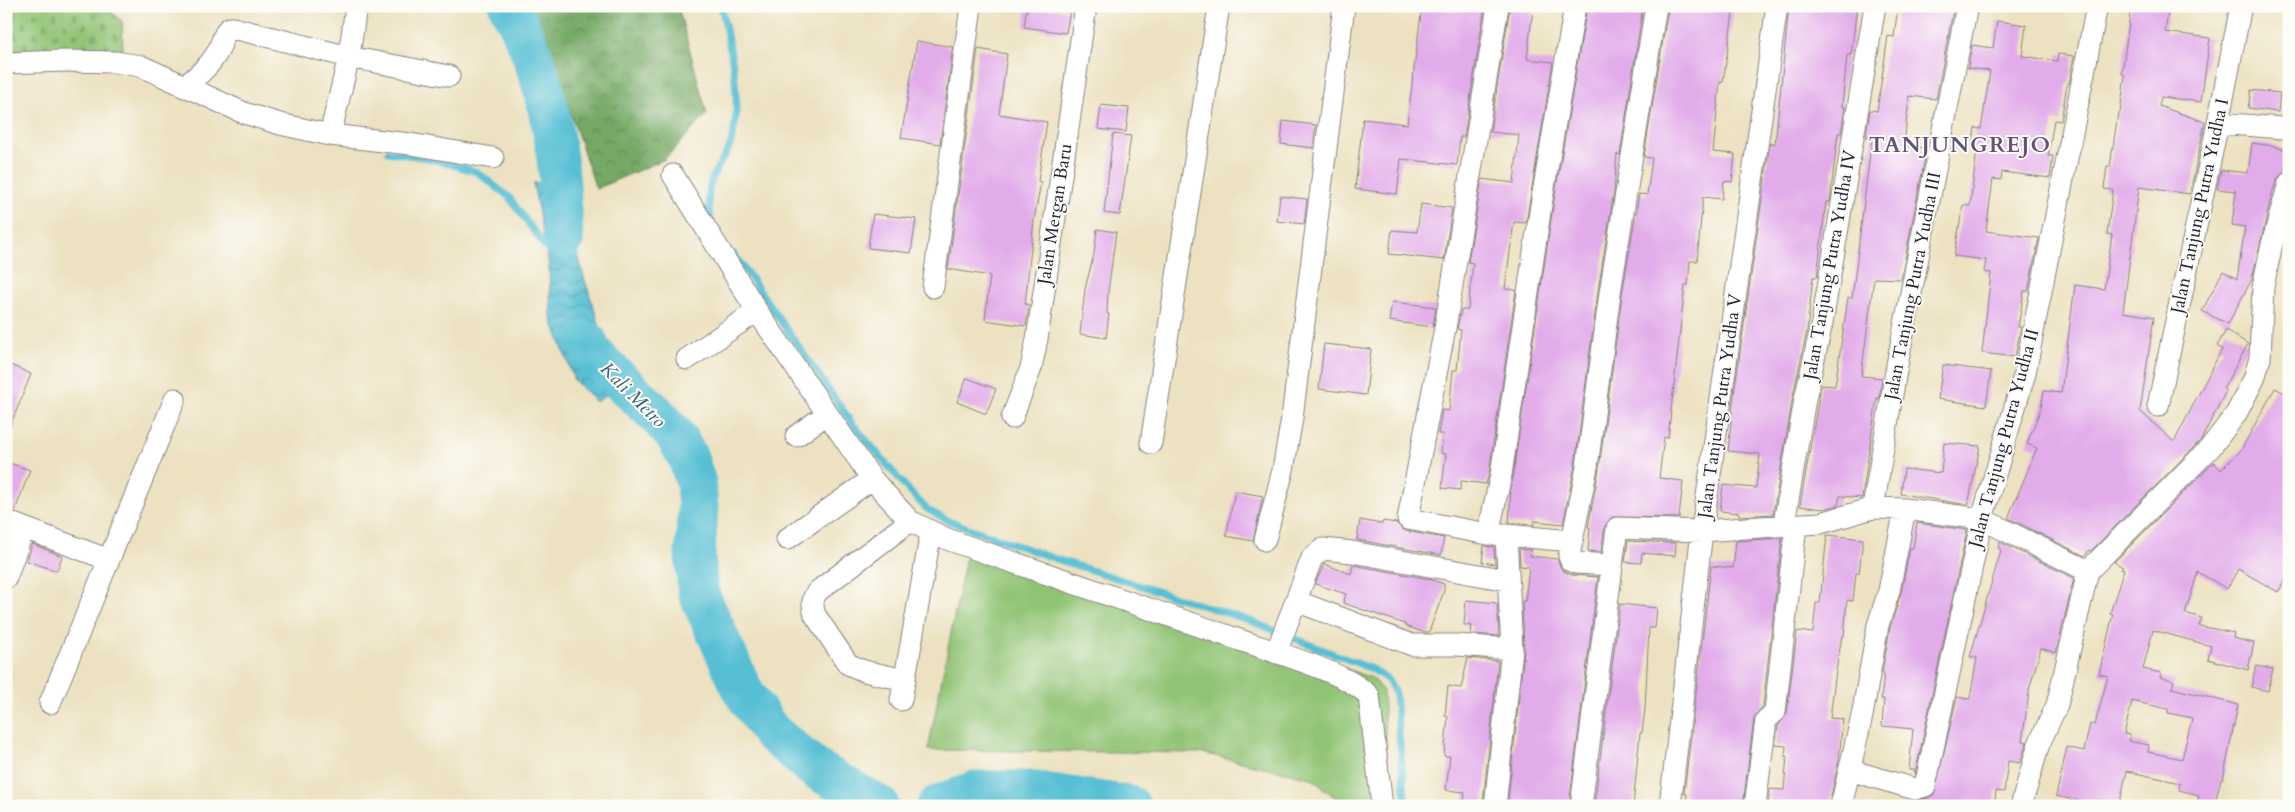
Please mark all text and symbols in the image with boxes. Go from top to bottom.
street label: Jalan Tanjung Putra Yudha I [2164,96,2235,319]
district label: TANJUNGREJO [1869,130,2051,160]
street label: Jalan Mergan Baru [1031,142,1079,289]
street label: Jalan Tanjung Putra Yudha IV [1797,147,1863,385]
street label: Jalan Tanjung Putra Yudha III [1878,170,1947,405]
street label: Jalan Tanjung Putra Yudha V [1691,291,1748,523]
street label: Jalan Tanjung Putra Yudha II [1962,326,2045,553]
water label: Kali Metro [594,356,672,434]

